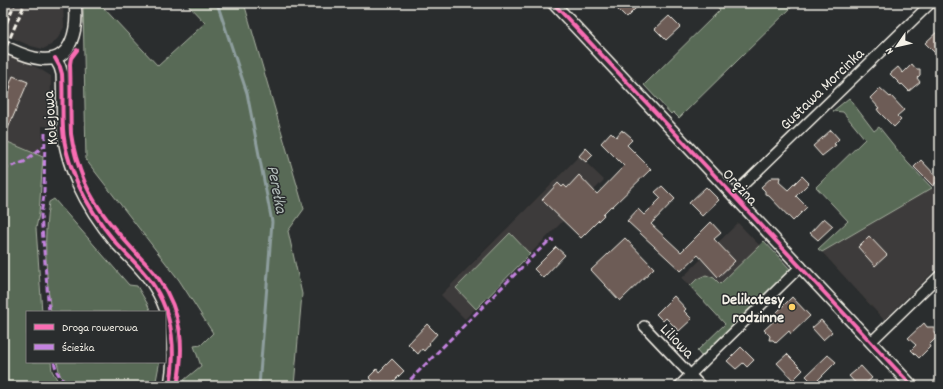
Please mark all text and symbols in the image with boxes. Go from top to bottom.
north arrow [877,26,917,66]
street label: Gustawa Morcinka [775,43,871,136]
text: N [882,43,899,57]
street label: Kolejowa [38,89,65,146]
water label: Perełka [259,164,292,217]
street label: Orężna [716,164,763,212]
place label: Delikatesy rodzinne [722,289,786,330]
marker: Delikatesy rodzinne [787,302,797,312]
legend [26,311,166,363]
street label: Liliowa [654,319,699,365]
text: Droga rowerowa [62,320,138,337]
text: Ścieżka [62,340,95,357]

